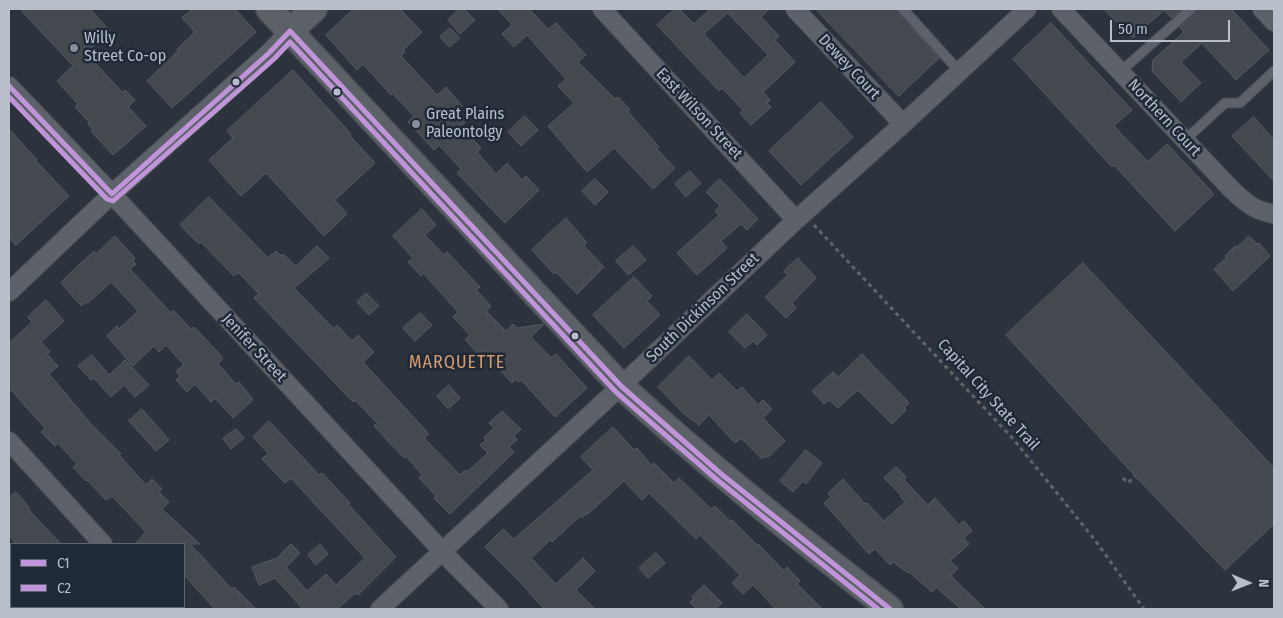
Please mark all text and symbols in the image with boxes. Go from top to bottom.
scale bar [1113,10,1233,42]
text: 50 m [1118,20,1148,38]
place label: Willy Street Co-op [84,29,166,67]
street label: Dewey Court [814,31,884,103]
marker: Willy Street Co-op [68,42,80,54]
street label: East Wilson Street [652,64,746,164]
street label: Northern Court [1123,75,1205,161]
unlabelled marker [231,77,241,87]
unlabelled marker [332,87,342,97]
place label: Great Plains Paleontolgy [426,105,504,143]
marker: Great Plains Paleontolgy [410,118,422,130]
street label: South Dickinson Street [643,249,763,367]
street label: Jenifer Street [218,310,290,386]
unlabelled marker [570,331,580,341]
street label: Capital City State Trail [933,335,1043,455]
district label: MARQUETTE [408,352,506,374]
legend [10,543,185,608]
text: C1 [57,554,70,572]
north arrow [1223,558,1273,608]
text: C2 [57,579,71,597]
text: N [1255,579,1272,588]

